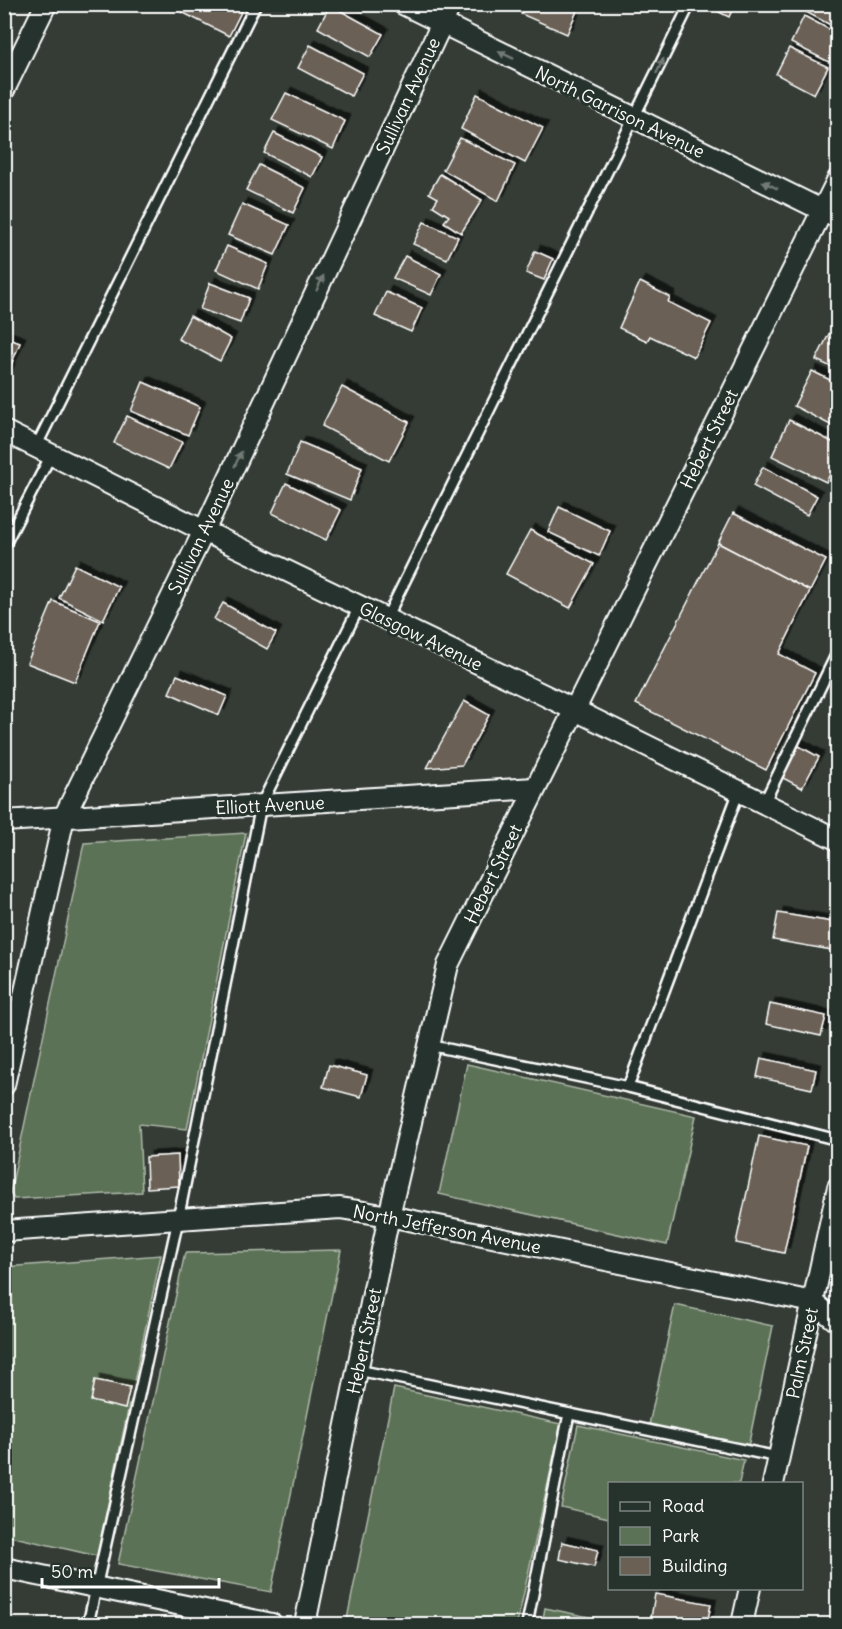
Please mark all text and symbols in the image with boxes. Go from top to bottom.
street label: Sullivan Avenue [371,34,445,158]
one-way arrow [497,51,514,60]
one-way arrow [655,57,664,74]
street label: North Garrison Avenue [531,61,709,163]
one-way arrow [761,180,778,190]
one-way arrow [316,274,325,291]
street label: Hebert Street [675,385,743,493]
one-way arrow [233,451,242,468]
street label: Sullivan Avenue [163,474,239,598]
street label: Glasgow Avenue [356,596,486,676]
street label: Elliott Avenue [215,791,325,819]
street label: Hebert Street [459,820,527,928]
street label: North Jefferson Avenue [351,1199,543,1259]
street label: Hebert Street [342,1286,386,1396]
street label: Palm Street [781,1305,823,1401]
legend [608,1482,803,1590]
text: Road [662,1494,705,1517]
text: Park [662,1524,699,1547]
scale bar [42,1551,219,1589]
text: Building [662,1554,727,1577]
text: 50 m [51,1560,93,1583]

